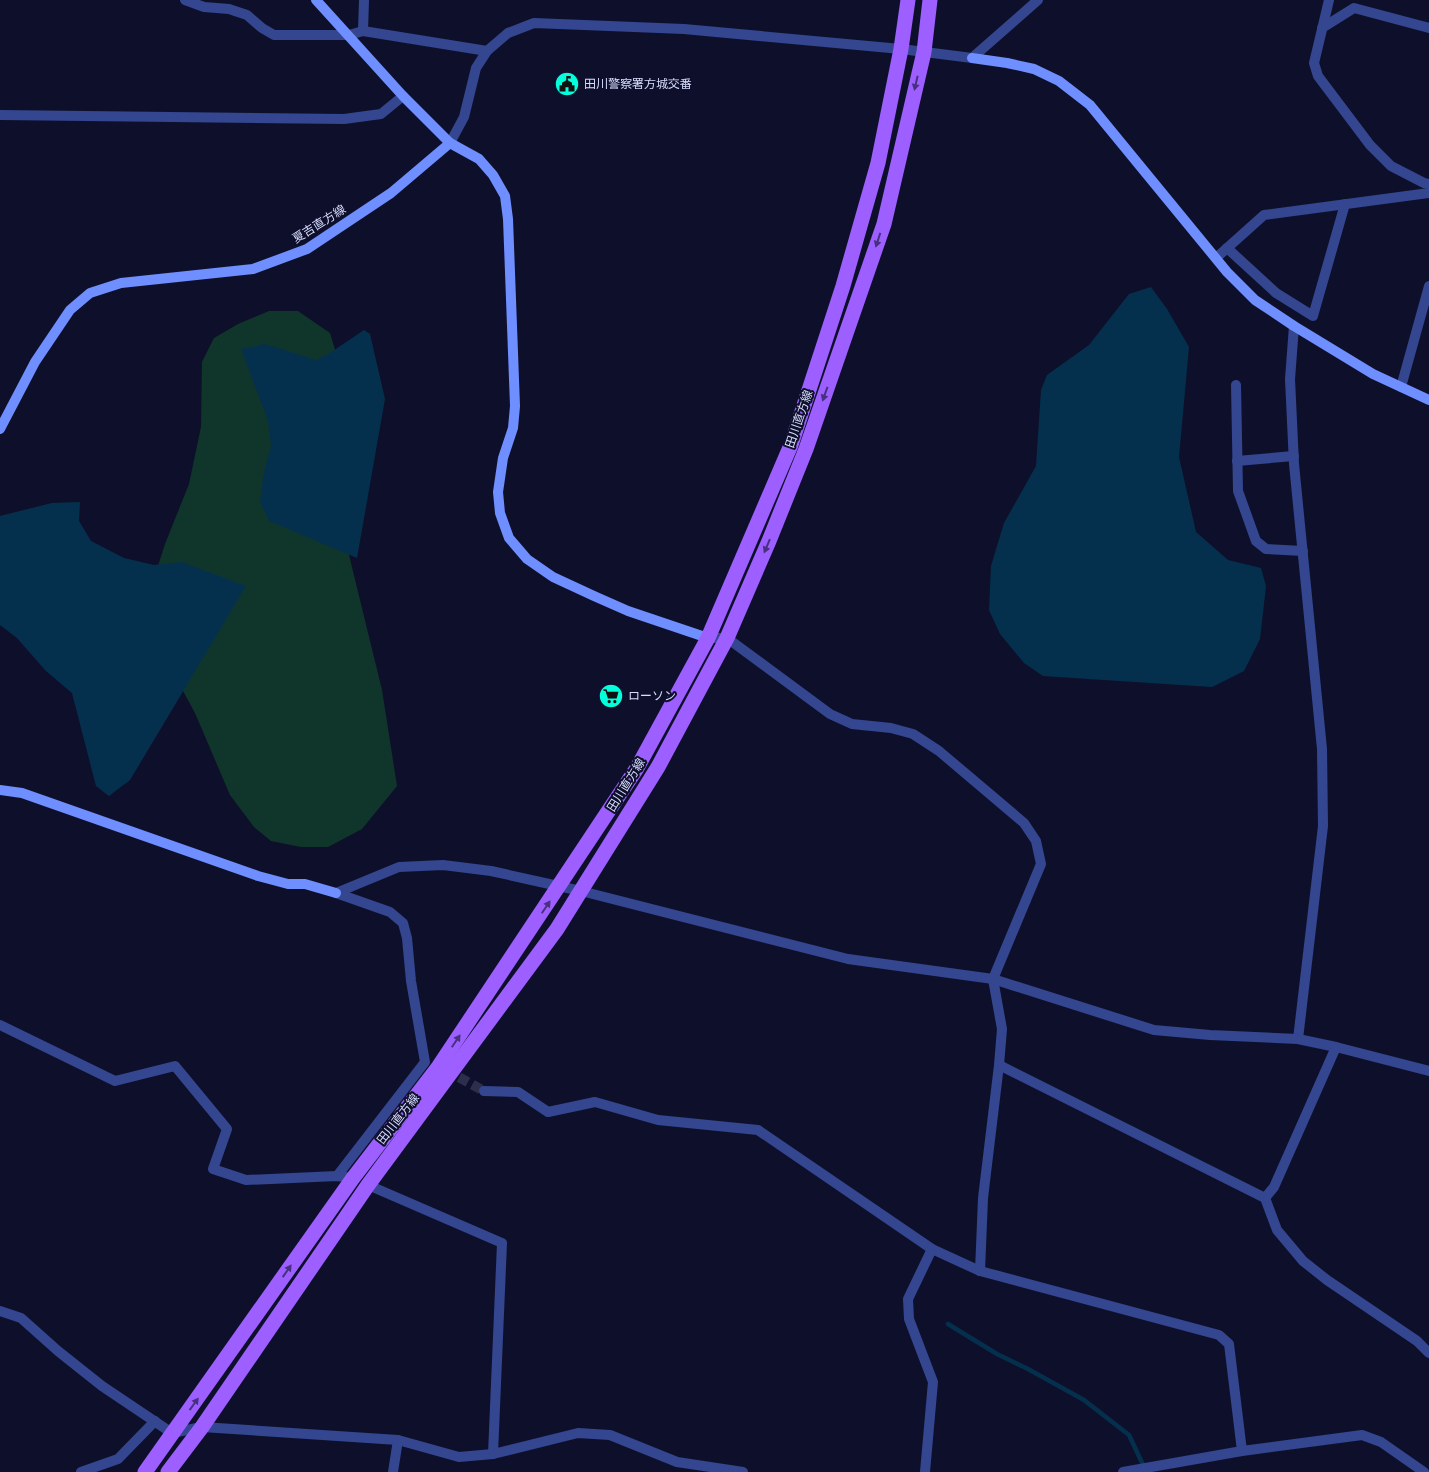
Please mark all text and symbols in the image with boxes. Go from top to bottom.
public building icon: 田川警察署方城交番 [554,71,580,97]
one-way arrow [912,75,920,90]
place label: 田川警察署方城交番 [584,77,692,91]
street label: 夏吉直方線 [290,202,348,246]
one-way arrow [874,233,881,248]
one-way arrow [821,387,829,402]
street label: 田川直方線 [783,388,815,450]
one-way arrow [763,539,771,553]
supermarket icon: ローソン [598,683,624,709]
place label: ローソン [628,689,676,703]
street label: 田川直方線 [604,756,648,814]
one-way arrow [542,900,551,913]
one-way arrow [451,1035,461,1048]
street label: 田川直方線 [374,1091,422,1147]
one-way arrow [282,1265,293,1278]
one-way arrow [188,1398,199,1411]

